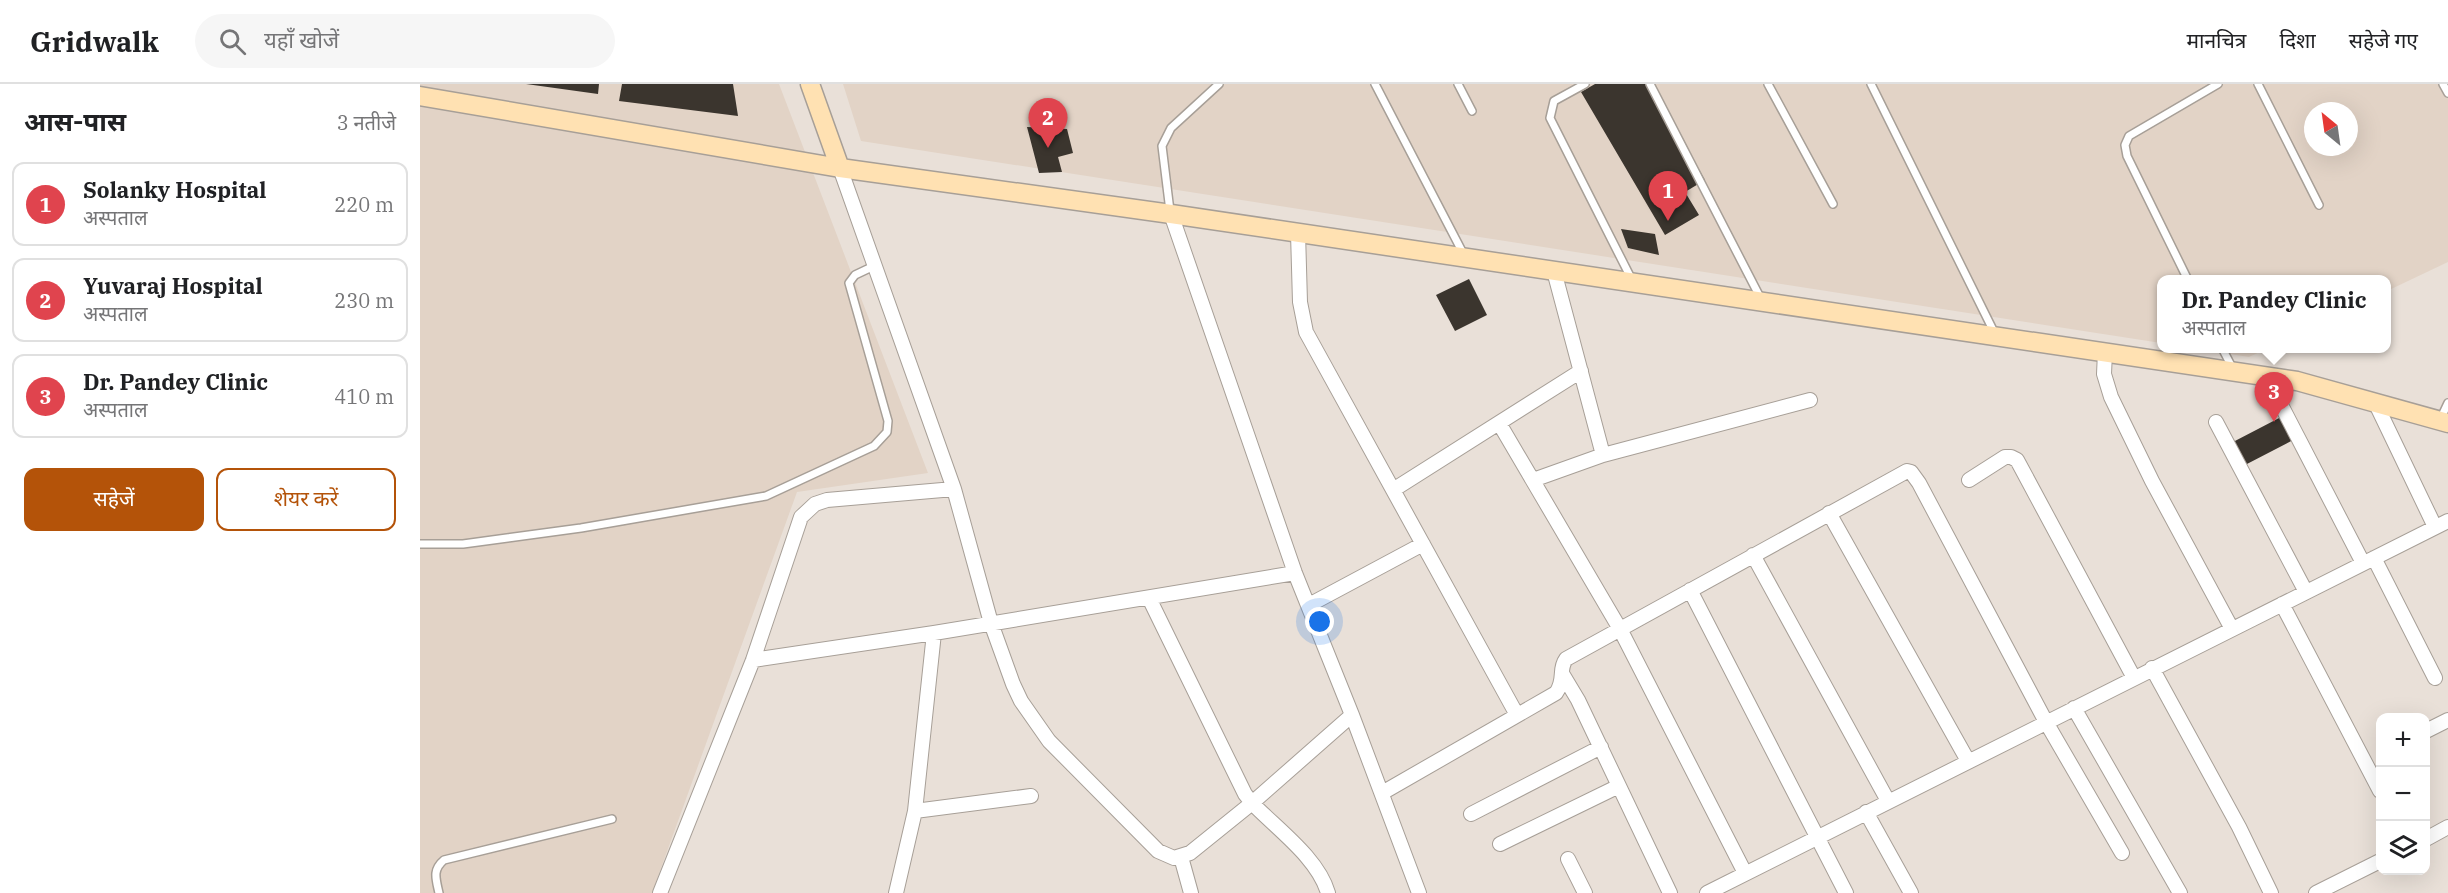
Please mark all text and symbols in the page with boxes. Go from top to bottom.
search box [195,14,615,68]
text: Gridwalk [30,23,159,60]
icon: search [216,25,249,58]
text: यहाँ खोजें [264,25,339,54]
text: मानचित्र [2186,26,2246,54]
text: दिशा [2279,26,2316,54]
text: सहेजे गए [2349,26,2418,54]
pin: 2 [1028,98,1068,148]
north arrow [2304,102,2358,156]
text: आस-पास [24,104,126,138]
text: 3 नतीजे [337,109,396,136]
pin: 1 [1648,172,1688,221]
text: Solanky Hospital [83,175,266,204]
text: 1 [40,191,52,218]
text: 220 m [334,191,394,218]
text: अस्पताल [83,204,148,231]
text: Yuvaraj Hospital [83,271,263,300]
popup [2157,275,2391,353]
text: Dr. Pandey Clinic [2181,285,2367,314]
text: 2 [40,287,52,314]
text: 230 m [334,287,394,314]
text: अस्पताल [83,300,148,327]
text: अस्पताल [2181,314,2246,341]
text: Dr. Pandey Clinic [83,367,268,396]
pin: 3 [2254,372,2294,422]
text: 3 [40,383,52,410]
text: 410 m [334,383,394,410]
text: अस्पताल [83,396,148,423]
button: सहेजें [24,468,204,531]
button: शेयर करें [216,468,396,531]
your location [1305,607,1334,636]
map controls [2376,713,2430,875]
button: + [2376,713,2430,767]
button: − [2376,767,2430,821]
button: layers [2376,821,2430,875]

